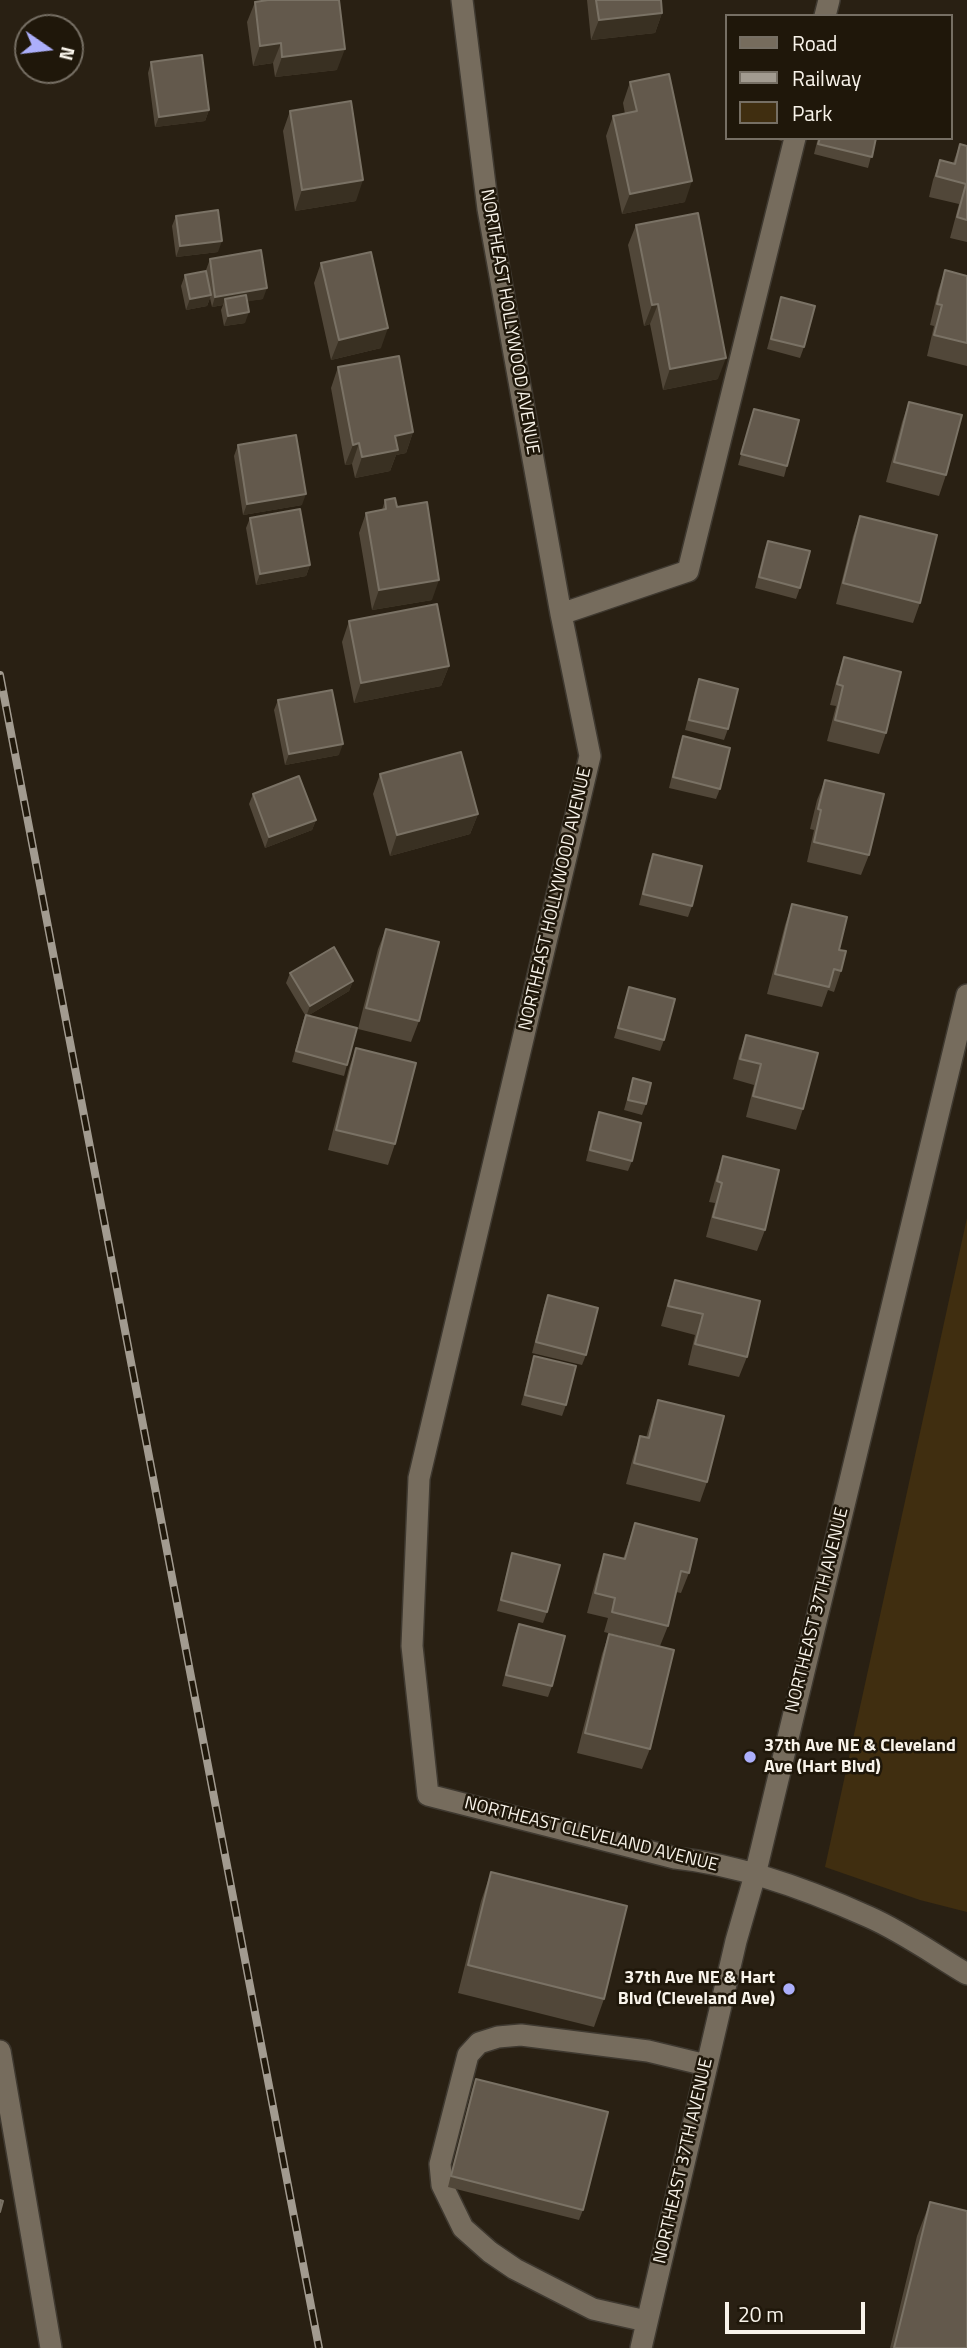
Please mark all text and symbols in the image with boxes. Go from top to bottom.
north arrow [14,14,84,84]
legend [726,14,953,140]
text: Road [792,27,837,59]
text: N [52,44,84,64]
text: Railway [792,62,861,94]
text: Park [792,97,832,129]
street label: NORTHEAST HOLLYWOOD AVENUE [475,188,543,456]
street label: NORTHEAST HOLLYWOOD AVENUE [515,765,597,1033]
street label: NORTHEAST 37TH AVENUE [782,1505,854,1715]
place label: 37th Ave NE & Cleveland Ave (Hart Blvd) [764,1736,956,1778]
marker: 37th Ave NE & Cleveland Ave (Hart Blvd) [742,1749,758,1765]
street label: NORTHEAST CLEVELAND AVENUE [462,1793,720,1877]
place label: 37th Ave NE & Hart Blvd (Cleveland Ave) [618,1968,775,2010]
marker: 37th Ave NE & Hart Blvd (Cleveland Ave) [781,1981,797,1997]
street label: NORTHEAST 37TH AVENUE [650,2056,718,2266]
scale bar [729,2288,869,2332]
text: 20 m [738,2298,784,2330]

